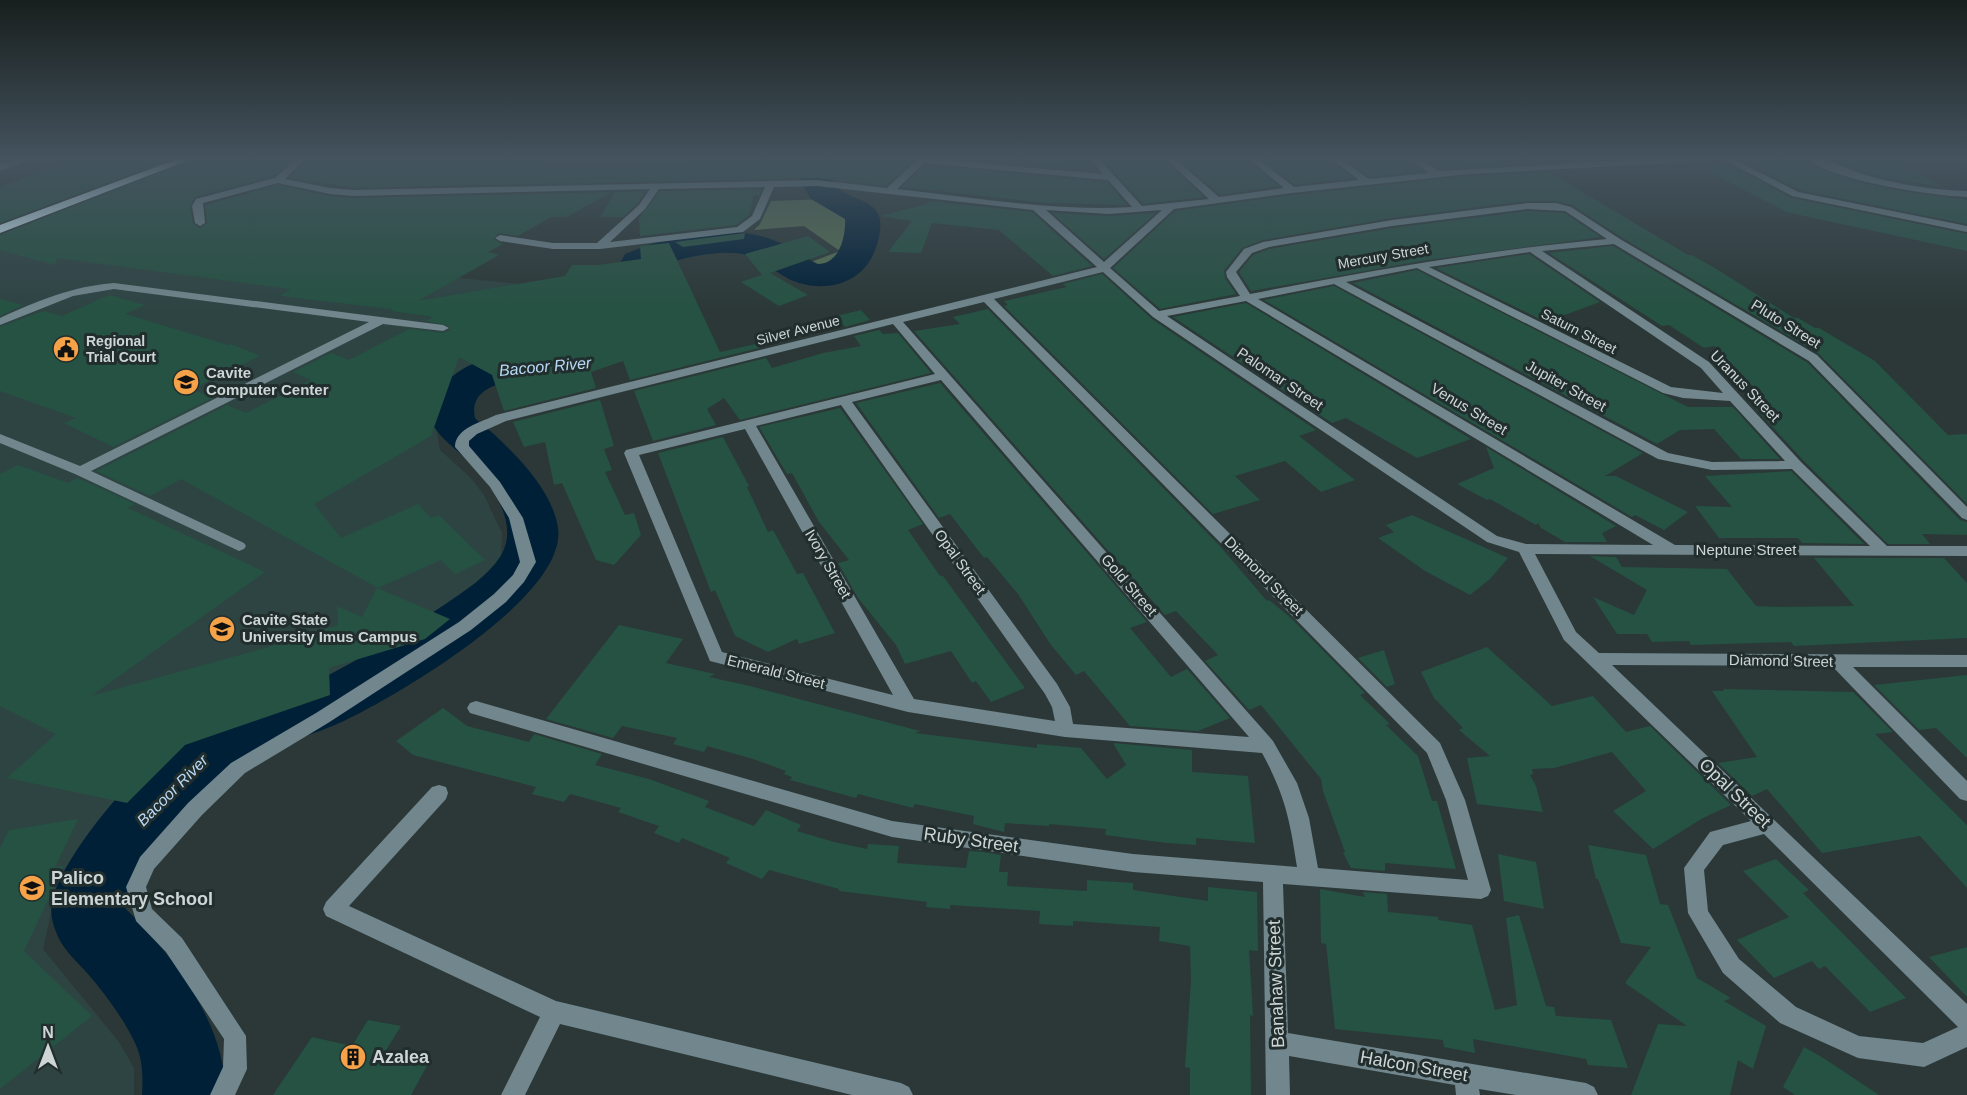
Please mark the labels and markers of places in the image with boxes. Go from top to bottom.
place label: Regional Trial Court [86,333,156,365]
public building icon: Regional Trial Court [51,334,81,364]
place label: Cavite Computer Center [206,364,329,398]
school or university icon: Cavite Computer Center [171,367,201,397]
place label: Cavite State University Imus Campus [242,611,417,645]
school or university icon: Cavite State University Imus Campus [207,614,237,644]
place label: Palico Elementary School [51,868,213,909]
school or university icon: Palico Elementary School [17,873,47,903]
building icon: Azalea [338,1042,368,1072]
place label: Azalea [372,1047,430,1067]

